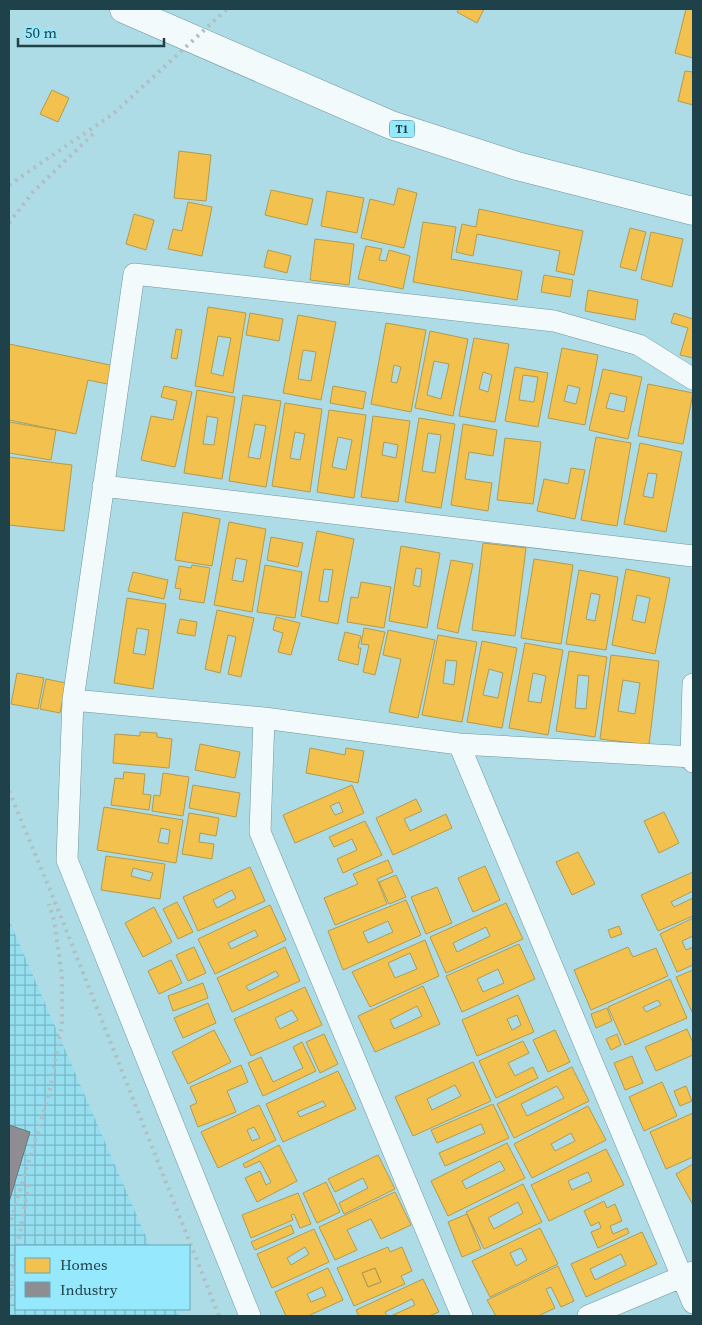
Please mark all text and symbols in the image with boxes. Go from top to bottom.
scale bar [18,15,164,47]
text: 50 m [25,22,57,43]
road number: T1 [390,120,414,138]
legend [15,1245,190,1310]
text: Homes [60,1254,107,1275]
text: Industry [60,1279,118,1300]

